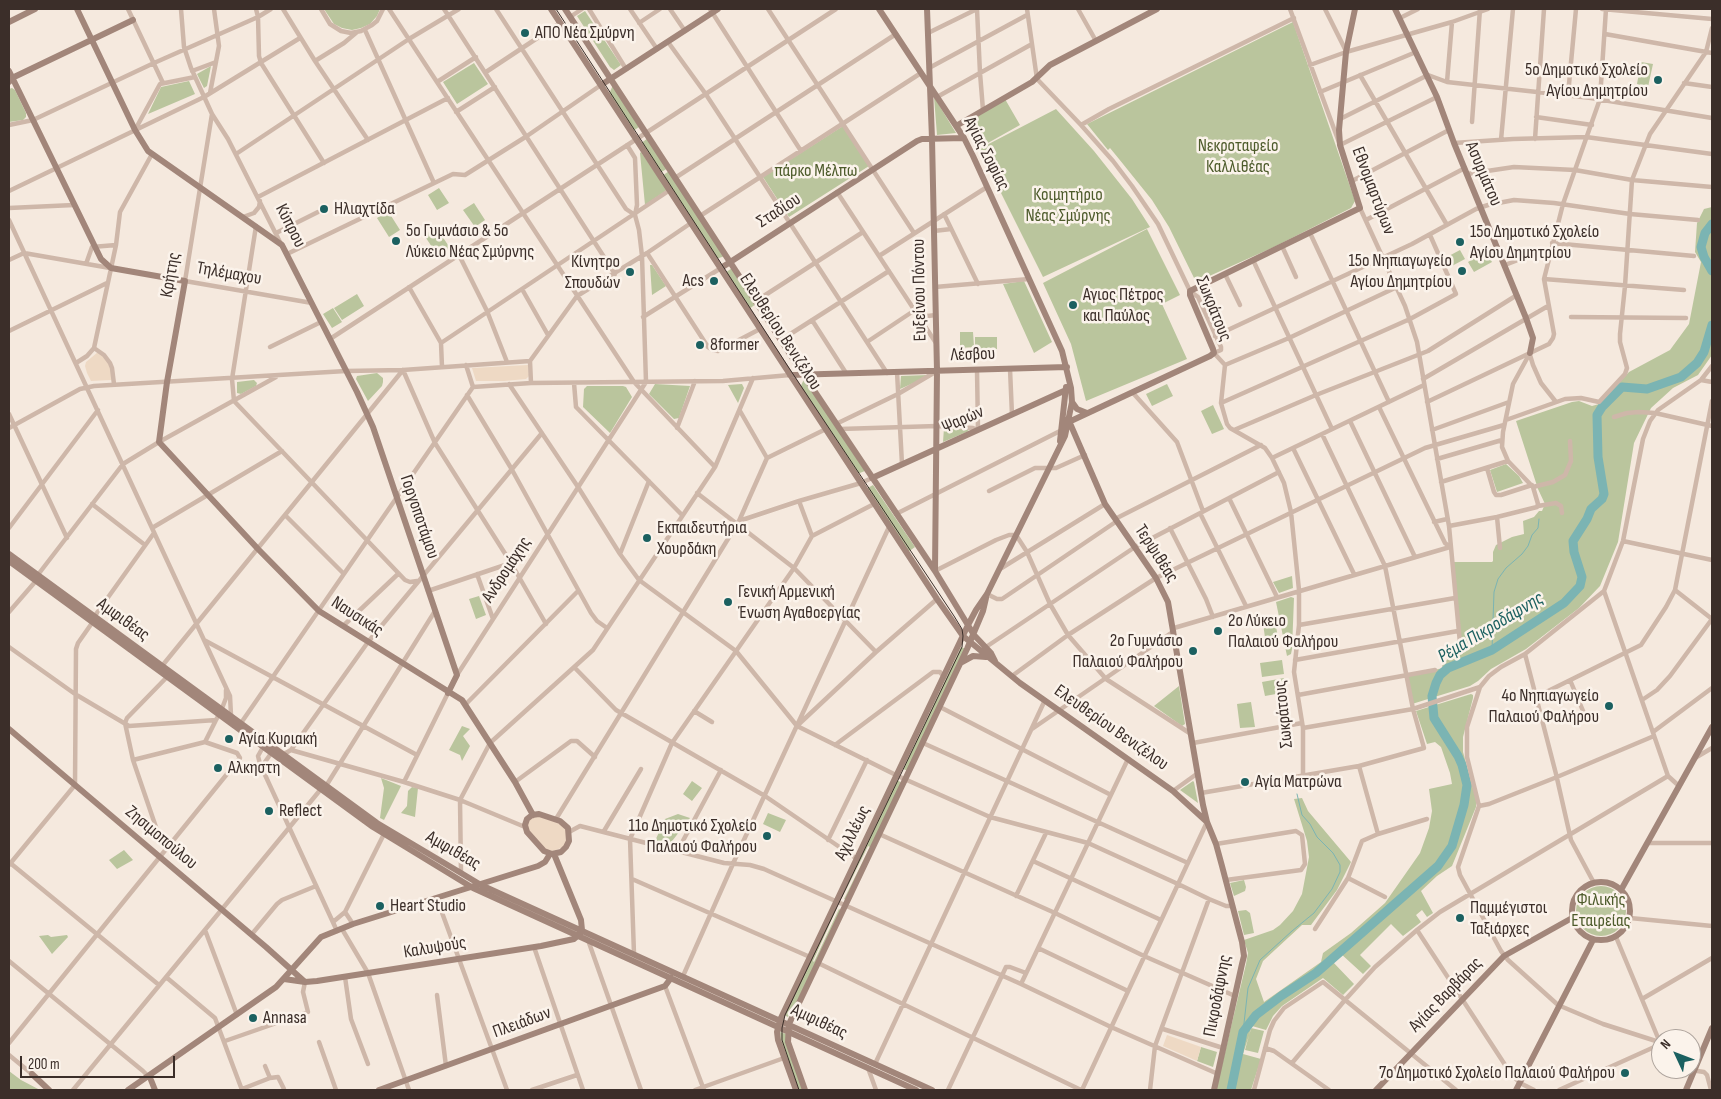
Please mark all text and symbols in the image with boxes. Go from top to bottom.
place label: ΑΠΟ Νέα Σμύρνη [535,22,635,44]
marker: ΑΠΟ Νέα Σμύρνη [519,27,531,39]
place label: 5ο Δημοτικό Σχολείο Αγίου Δημητρίου [1525,59,1648,102]
marker: 5ο Δημοτικό Σχολείο Αγίου Δημητρίου [1652,74,1664,86]
street label: Αγίας Σοφίας [958,113,1014,195]
park label: Νεκροταφείο Καλλιθέας [1198,135,1278,178]
street label: Ασυρμάτου [1460,138,1506,210]
street label: Εθνομαρτύρων [1346,144,1400,238]
park label: πάρκο Μέλπω [774,160,858,182]
park label: Κοιμητήριο Νέας Σμύρνης [1025,184,1111,226]
street label: Σταδίου [753,189,805,233]
place label: Ηλιαχτίδα [334,198,395,220]
street label: Κύπρου [270,201,310,251]
marker: Ηλιαχτίδα [318,203,330,215]
place label: 5ο Γυμνάσιο & 5ο Λύκειο Νέας Σμύρνης [406,220,534,262]
place label: 15ο Δημοτικό Σχολείο Αγίου Δημητρίου [1470,221,1599,264]
marker: 5ο Γυμνάσιο & 5ο Λύκειο Νέας Σμύρνης [390,235,402,247]
marker: 15ο Δημοτικό Σχολείο Αγίου Δημητρίου [1454,236,1466,248]
street label: Ευξείνου Πόντου [908,238,932,342]
place label: 15ο Νηπιαγωγείο Αγίου Δημητρίου [1348,250,1452,292]
street label: Κρήτης [156,251,186,299]
place label: Κίνητρο Σπουδών [565,251,620,294]
street label: Τηλέμαχου [195,258,263,290]
marker: 15ο Νηπιαγωγείο Αγίου Δημητρίου [1456,265,1468,277]
marker: Κίνητρο Σπουδών [624,266,636,278]
place label: Acs [682,270,704,292]
street label: Ελευθερίου Βενιζέλου [734,270,826,394]
street label: Σωκράτους [1190,273,1236,345]
marker: Acs [708,275,720,287]
place label: Αγιος Πέτρος και Παύλος [1083,284,1164,326]
marker: Αγιος Πέτρος και Παύλος [1067,299,1079,311]
place label: 8former [710,334,759,356]
marker: 8former [694,339,706,351]
street label: Λέσβου [950,343,996,367]
street label: Ψαρών [939,401,987,439]
street label: Γοργοποτάμου [395,472,443,562]
place label: Εκπαιδευτήρια Χουρδάκη [657,517,747,560]
street label: Τερψιθέας [1129,521,1183,587]
marker: Εκπαιδευτήρια Χουρδάκη [641,532,653,544]
street label: Ανδρομάχης [478,533,536,607]
place label: Γενική Αρμενική Ένωση Αγαθοεργίας [738,581,861,624]
water label: Ρέμα Πικροδάφνης [1434,587,1548,669]
street label: Ναυσικάς [327,592,387,642]
street label: Αμφιθέας [92,594,154,646]
marker: Γενική Αρμενική Ένωση Αγαθοεργίας [722,596,734,608]
place label: 2ο Λύκειο Παλαιού Φαλήρου [1228,610,1338,652]
marker: 2ο Λύκειο Παλαιού Φαλήρου [1212,625,1224,637]
place label: 2ο Γυμνάσιο Παλαιού Φαλήρου [1073,630,1183,672]
marker: 2ο Γυμνάσιο Παλαιού Φαλήρου [1187,645,1199,657]
street label: Σωκράτους [1270,679,1298,749]
street label: Ελευθερίου Βενιζέλου [1050,681,1172,775]
place label: 4ο Νηπιαγωγείο Παλαιού Φαλήρου [1489,685,1599,728]
marker: 4ο Νηπιαγωγείο Παλαιού Φαλήρου [1603,700,1615,712]
place label: Αγία Κυριακή [239,728,317,750]
marker: Αγία Κυριακή [223,733,235,745]
place label: Αλκηστη [228,757,281,779]
marker: Αλκηστη [212,762,224,774]
place label: Αγία Ματρώνα [1255,771,1341,793]
marker: Αγία Ματρώνα [1239,776,1251,788]
place label: Reflect [279,800,322,822]
street label: Ζησιμοπούλου [121,802,201,874]
street label: Αχιλλέως [831,802,875,864]
marker: Reflect [263,805,275,817]
place label: 11ο Δημοτικό Σχολείο Παλαιού Φαλήρου [629,815,757,858]
street label: Αμφιθέας [422,827,484,875]
marker: 11ο Δημοτικό Σχολείο Παλαιού Φαλήρου [761,830,773,842]
park label: Φιλικής Εταιρείας [1571,889,1631,932]
place label: Heart Studio [390,895,466,917]
place label: Παμμέγιστοι Ταξιάρχες [1470,897,1547,940]
marker: Heart Studio [374,900,386,912]
marker: Παμμέγιστοι Ταξιάρχες [1454,912,1466,924]
street label: Καλυψούς [402,932,468,964]
street label: Πικροδάφνης [1199,953,1237,1039]
street label: Αγίας Βαρβάρας [1405,953,1487,1037]
street label: Αμφιθέας [787,1000,851,1044]
street label: Πλειάδων [490,1003,554,1043]
place label: Annasa [263,1007,307,1029]
marker: Annasa [247,1012,259,1024]
north arrow [1651,1029,1701,1079]
text: N [1657,1036,1674,1053]
scale bar [22,1046,178,1078]
text: 200 m [28,1055,60,1074]
place label: 7ο Δημοτικό Σχολείο Παλαιού Φαλήρου [1379,1062,1615,1084]
marker: 7ο Δημοτικό Σχολείο Παλαιού Φαλήρου [1619,1067,1631,1079]

